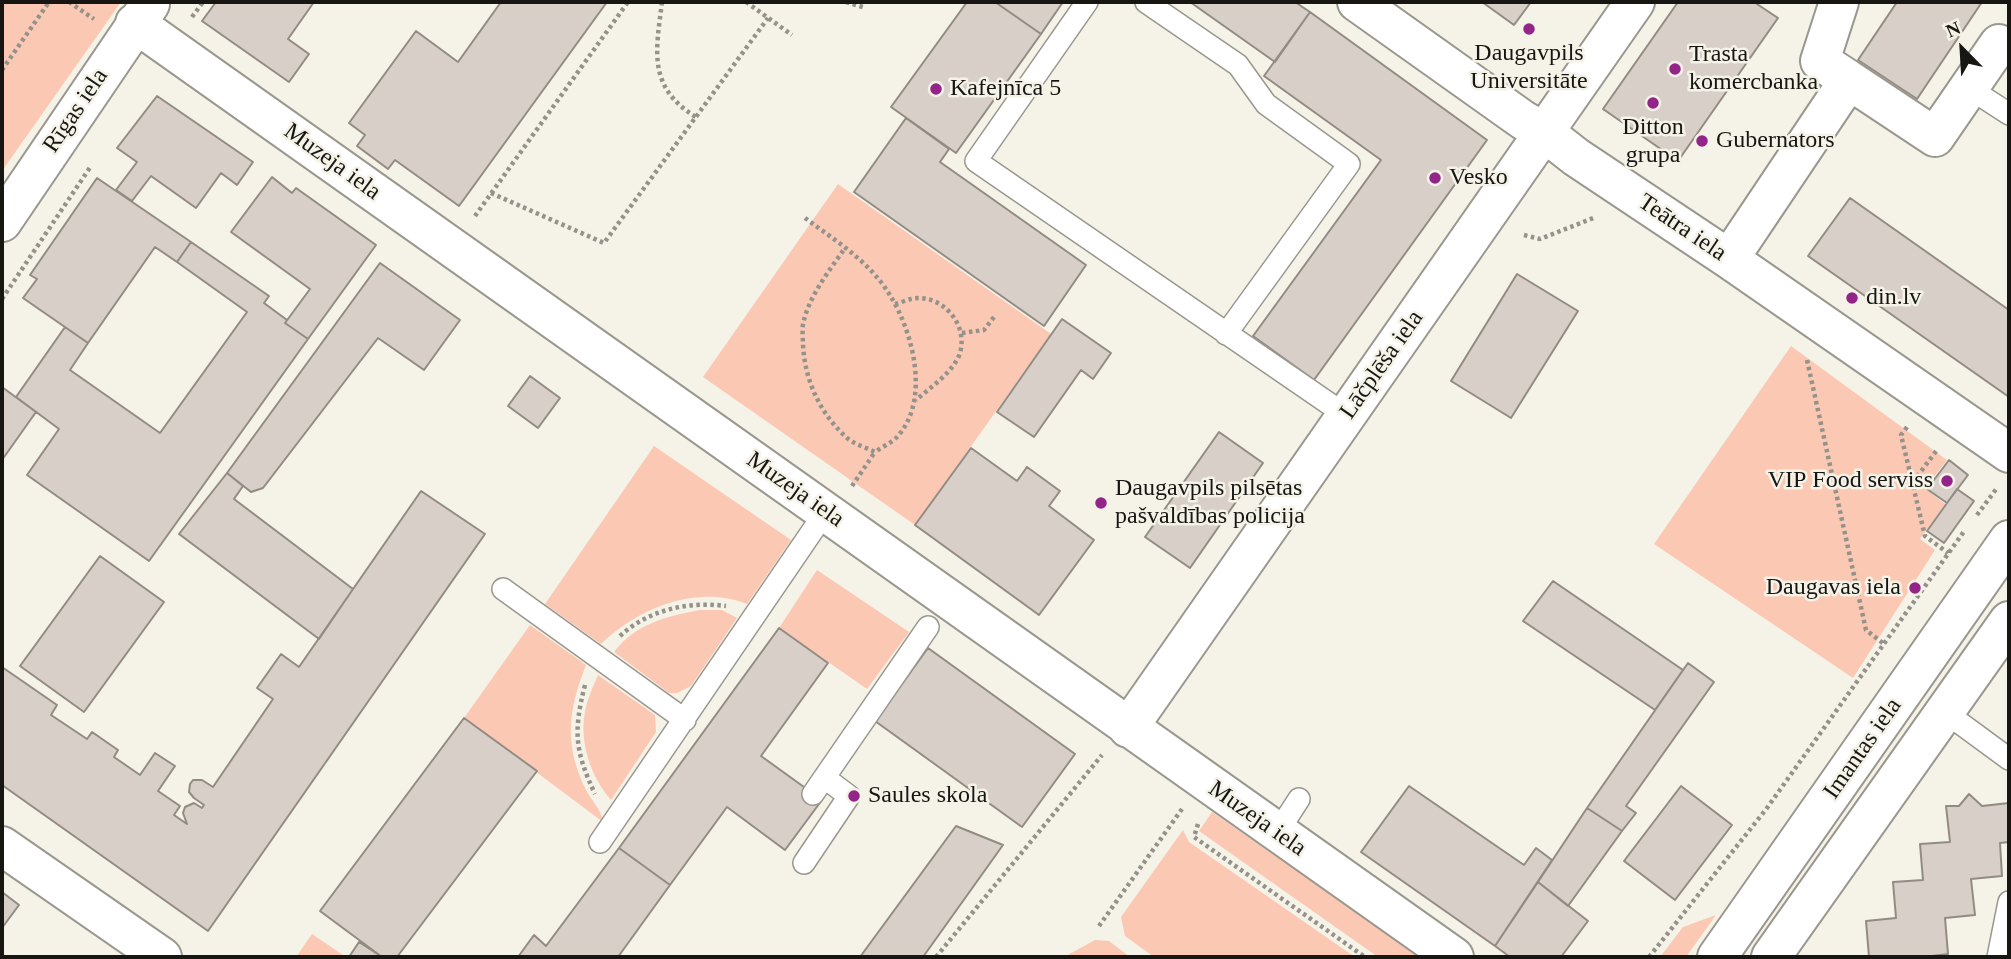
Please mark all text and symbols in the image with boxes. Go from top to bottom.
north arrow [1927,14,1997,84]
text: N [1943,17,1964,42]
marker: Daugavpils Universitāte [1521,21,1537,37]
place label: Daugavpils Universitāte [1470,40,1588,96]
place label: Trasta komercbanka [1689,41,1818,97]
marker: Trasta komercbanka [1667,61,1683,77]
street label: Rīgas iela [37,63,115,159]
place label: Kafejnīca 5 [950,75,1061,103]
marker: Kafejnīca 5 [928,81,944,97]
marker: Ditton grupa [1645,95,1661,111]
place label: Ditton grupa [1622,114,1684,170]
street label: Muzeja iela [278,117,386,207]
place label: Gubernators [1716,127,1835,155]
marker: Gubernators [1694,133,1710,149]
place label: Vesko [1449,164,1508,192]
marker: Vesko [1427,170,1443,186]
street label: Teātra iela [1632,188,1732,268]
place label: din.lv [1866,284,1921,312]
marker: din.lv [1844,290,1860,306]
street label: Lāčplēša iela [1334,305,1430,425]
street label: Muzeja iela [741,446,849,534]
place label: VIP Food serviss [1768,467,1933,495]
marker: VIP Food serviss [1939,473,1955,489]
place label: Daugavpils pilsētas pašvaldības policija [1115,475,1305,531]
marker: Daugavpils pilsētas pašvaldības policija [1093,495,1109,511]
place label: Daugavas iela [1766,574,1901,602]
marker: Daugavas iela [1907,580,1923,596]
street label: Imantas iela [1818,693,1908,805]
street label: Muzeja iela [1203,775,1311,863]
place label: Saules skola [868,782,987,810]
marker: Saules skola [846,788,862,804]

